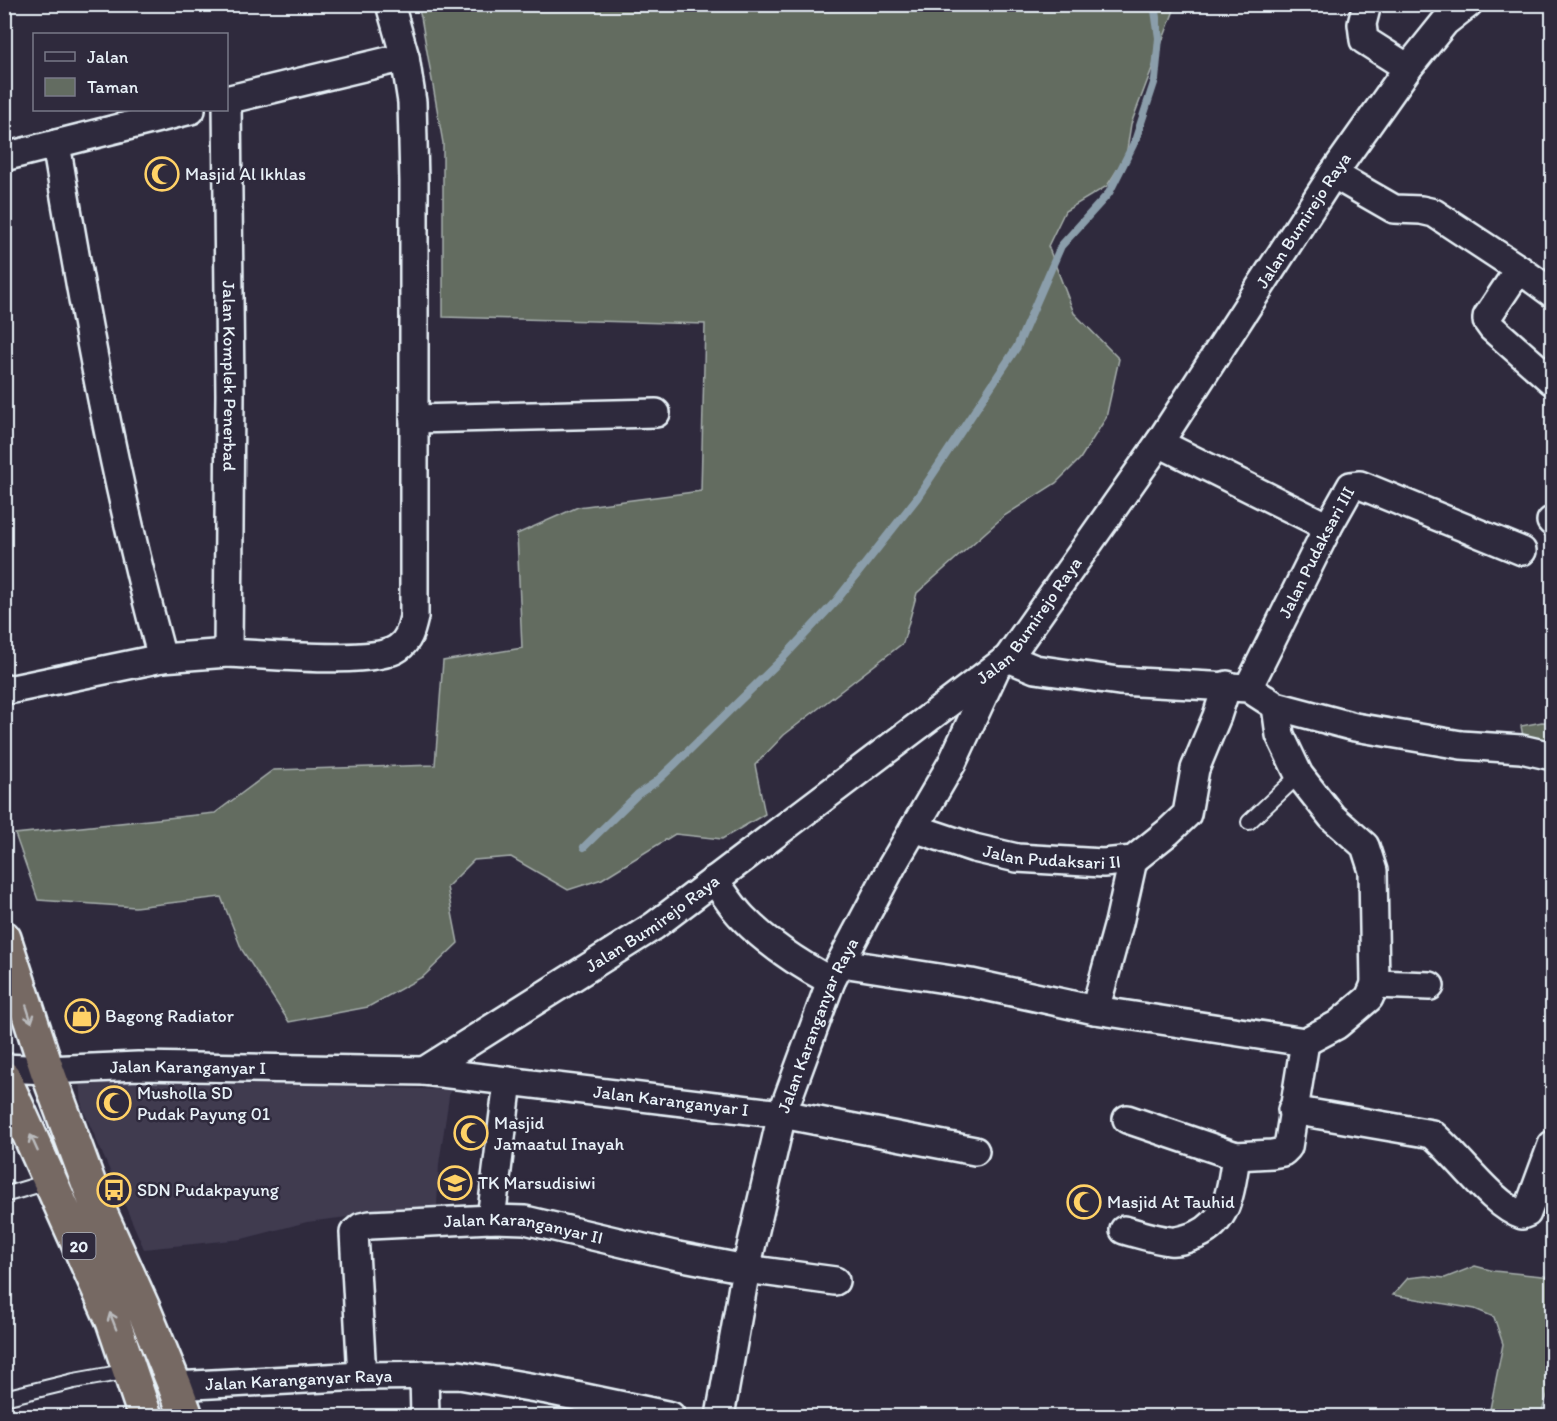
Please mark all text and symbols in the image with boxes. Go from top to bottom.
legend [33,33,228,111]
text: Jalan [87,46,129,68]
text: Taman [87,76,139,98]
street label: Jalan Bumirejo Raya [1251,148,1356,292]
mosque icon: Masjid Al Ikhlas [144,156,180,192]
place label: Masjid Al Ikhlas [185,163,306,185]
street label: Jalan Komplek Penerbad [218,280,241,472]
street label: Jalan Pudaksari III [1274,483,1359,622]
street label: Jalan Bumirejo Raya [972,553,1087,689]
street label: Jalan Pudaksari II [981,839,1122,874]
street label: Jalan Bumirejo Raya [582,870,724,977]
street label: Jalan Karanganyar Raya [772,934,863,1116]
shop icon: Bagong Radiator [64,998,100,1034]
one-way arrow [24,1004,35,1023]
place label: Bagong Radiator [105,1005,235,1027]
street label: Jalan Karanganyar I [109,1055,266,1079]
street label: Jalan Karanganyar I [592,1080,750,1121]
place label: Musholla SD Pudak Payung 01 [137,1082,270,1125]
mosque icon: Musholla SD Pudak Payung 01 [96,1085,132,1121]
place label: Masjid Jamaatul Inayah [494,1112,624,1155]
mosque icon: Masjid Jamaatul Inayah [453,1115,489,1151]
one-way arrow [27,1135,39,1153]
school or university icon: TK Marsudisiwi [437,1165,473,1201]
bus stop icon: SDN Pudakpayung [96,1172,132,1208]
place label: TK Marsudisiwi [478,1172,596,1194]
place label: SDN Pudakpayung [137,1179,280,1201]
mosque icon: Masjid At Tauhid [1066,1184,1102,1220]
place label: Masjid At Tauhid [1107,1191,1235,1213]
street label: Jalan Karanganyar II [443,1208,605,1249]
road number: 20 [62,1233,96,1259]
one-way arrow [107,1313,118,1331]
street label: Jalan Karanganyar Raya [205,1365,393,1395]

